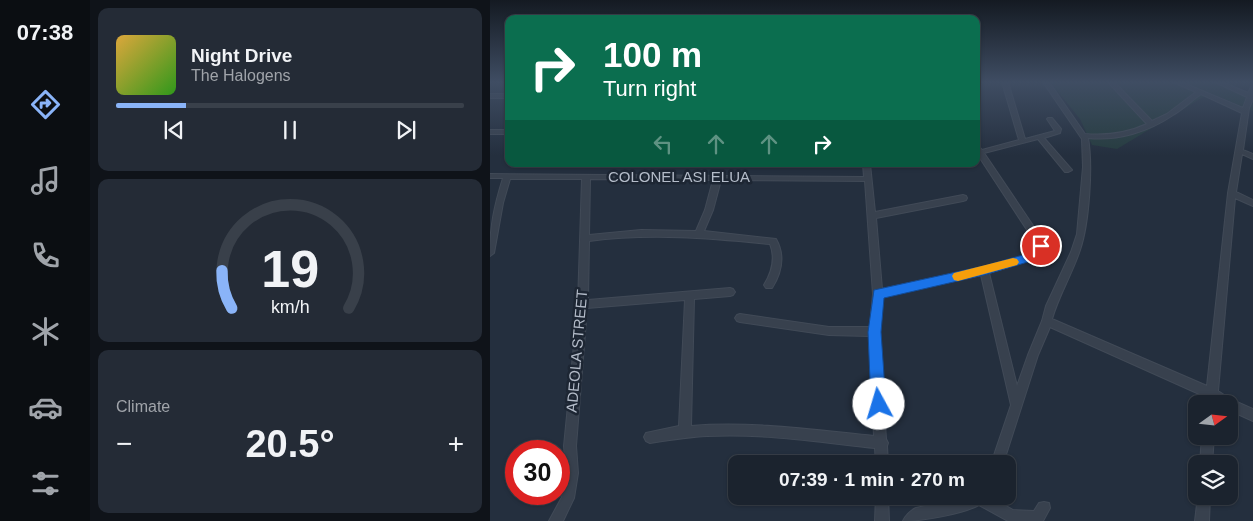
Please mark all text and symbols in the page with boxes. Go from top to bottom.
text: 07:38 [17,20,73,45]
icon: right [520,35,585,100]
text: 100 m [603,35,702,74]
text: Night Drive [191,45,292,66]
text: The Halogens [191,67,291,84]
text: Turn right [603,76,696,101]
icon: directions [28,87,63,122]
icon: previous [160,116,188,144]
icon: pause [276,116,304,144]
icon: next [392,116,420,144]
icon: left [649,130,677,158]
icon: ahead [702,130,730,158]
icon: ahead [755,130,783,158]
icon: right [808,130,836,158]
icon: music [28,163,63,198]
street label: COLONEL ASI ELUA [608,168,750,185]
pin [1020,225,1062,267]
icon: arrive [1027,232,1055,260]
icon: phone [28,238,63,273]
text: 19 [261,240,319,298]
street label: ADEOLA STREET [563,289,590,413]
text: km/h [271,297,309,317]
icon: climate [28,314,63,349]
position arrow [852,377,904,429]
icon: car [28,390,63,425]
north arrow [1188,395,1238,445]
map controls [1188,395,1238,505]
text: Climate [116,398,170,415]
text: 20.5° [245,423,335,465]
text: − [116,428,132,459]
text: + [448,428,464,459]
speed limit sign: 30 [505,440,570,505]
button: layers [1188,455,1238,505]
icon: filters [28,466,63,501]
text: 07:39 · 1 min · 270 m [779,469,965,490]

